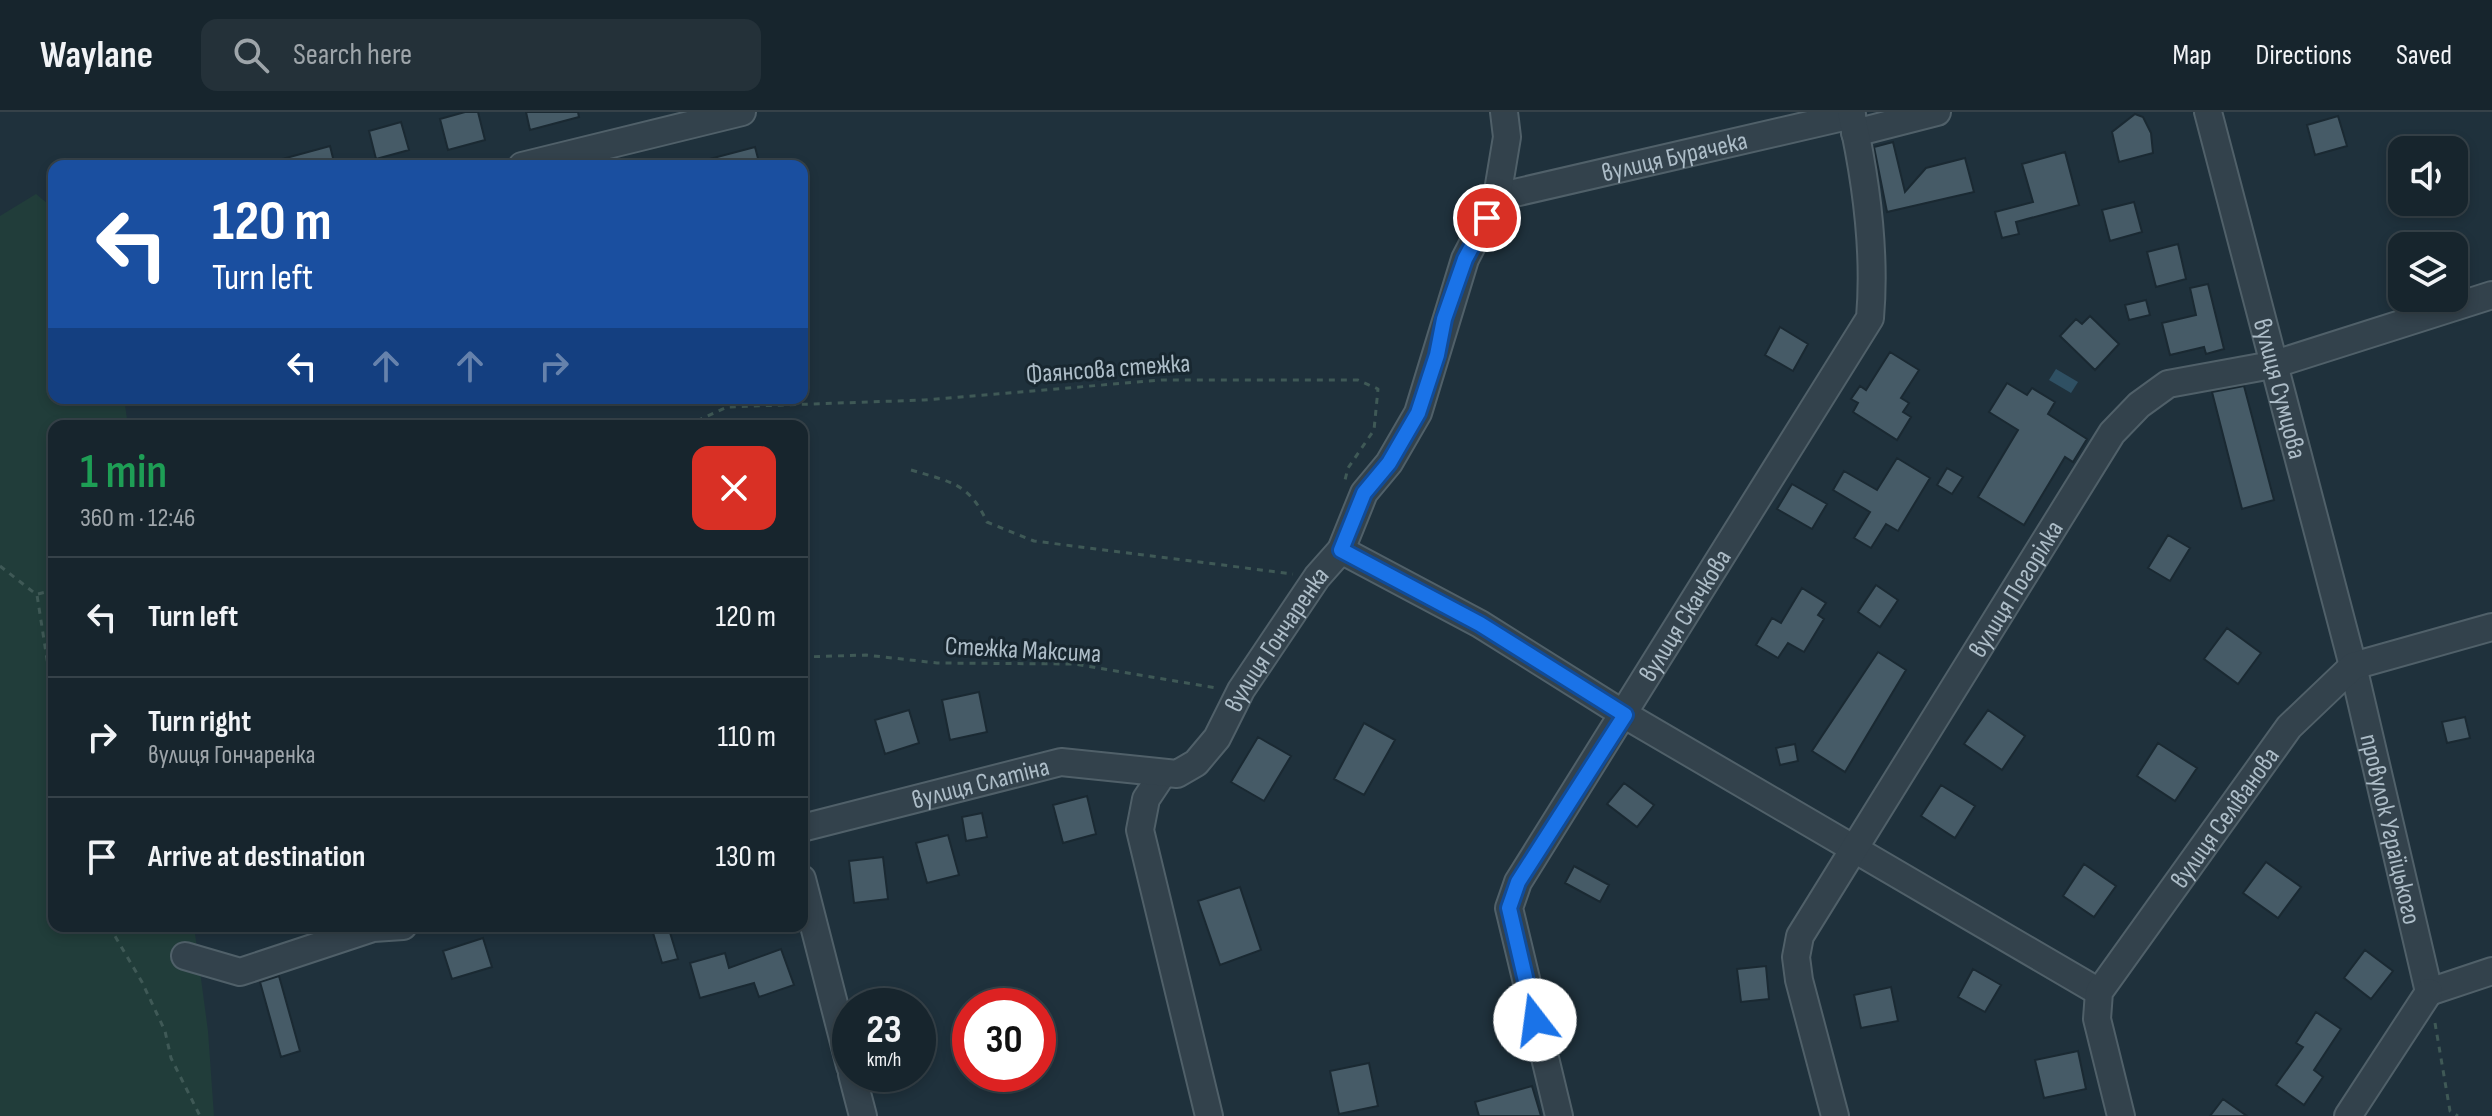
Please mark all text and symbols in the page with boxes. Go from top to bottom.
search box [201,19,761,91]
text: Waylane [40,33,153,78]
icon: search [229,33,273,77]
text: Search here [293,37,412,73]
text: Map [2173,39,2212,72]
text: Directions [2256,39,2352,72]
text: Saved [2396,39,2452,72]
street label: вулиця Бурачека [1599,126,1750,189]
map controls [2388,136,2468,312]
button: sound [2388,136,2468,216]
pin [1453,184,1521,252]
text: 120 m [212,189,332,256]
icon: left [80,192,184,296]
icon: arrive [1465,196,1509,240]
button: layers [2388,232,2468,312]
text: Turn left [212,257,313,300]
street label: вулиця Сумцова [2246,316,2312,463]
icon: left [280,344,324,388]
icon: ahead [364,344,408,388]
icon: ahead [448,344,492,388]
icon: right [532,344,576,388]
street label: Фаянсова стежка [1025,348,1191,391]
text: 1 min [80,444,167,501]
button: close [692,446,776,530]
text: 360 m · 12:46 [80,503,195,534]
street label: вулиця Погорілка [1963,515,2071,663]
street label: вулиця Скачкова [1633,544,1739,688]
street label: вулиця Гончаренка [1219,561,1336,717]
icon: left [80,595,124,639]
text: Turn left [148,599,238,635]
text: 120 m [715,599,776,635]
street label: Стежка Максима [944,631,1102,670]
text: Turn right [148,704,251,740]
icon: right [80,715,124,759]
text: 110 m [718,719,776,755]
street label: провулок Уграїцького [2352,731,2427,928]
text: вулиця Гончаренка [148,740,316,771]
street label: вулиця Селіванова [2164,742,2287,895]
street label: вулиця Слатіна [909,752,1053,816]
icon: arrive [80,835,124,879]
text: Arrive at destination [148,839,365,875]
text: 130 m [716,839,776,875]
position arrow [1493,978,1577,1062]
speed limit sign: 30 [952,988,1056,1092]
text: 23 [866,1006,902,1054]
text: km/h [867,1048,901,1072]

